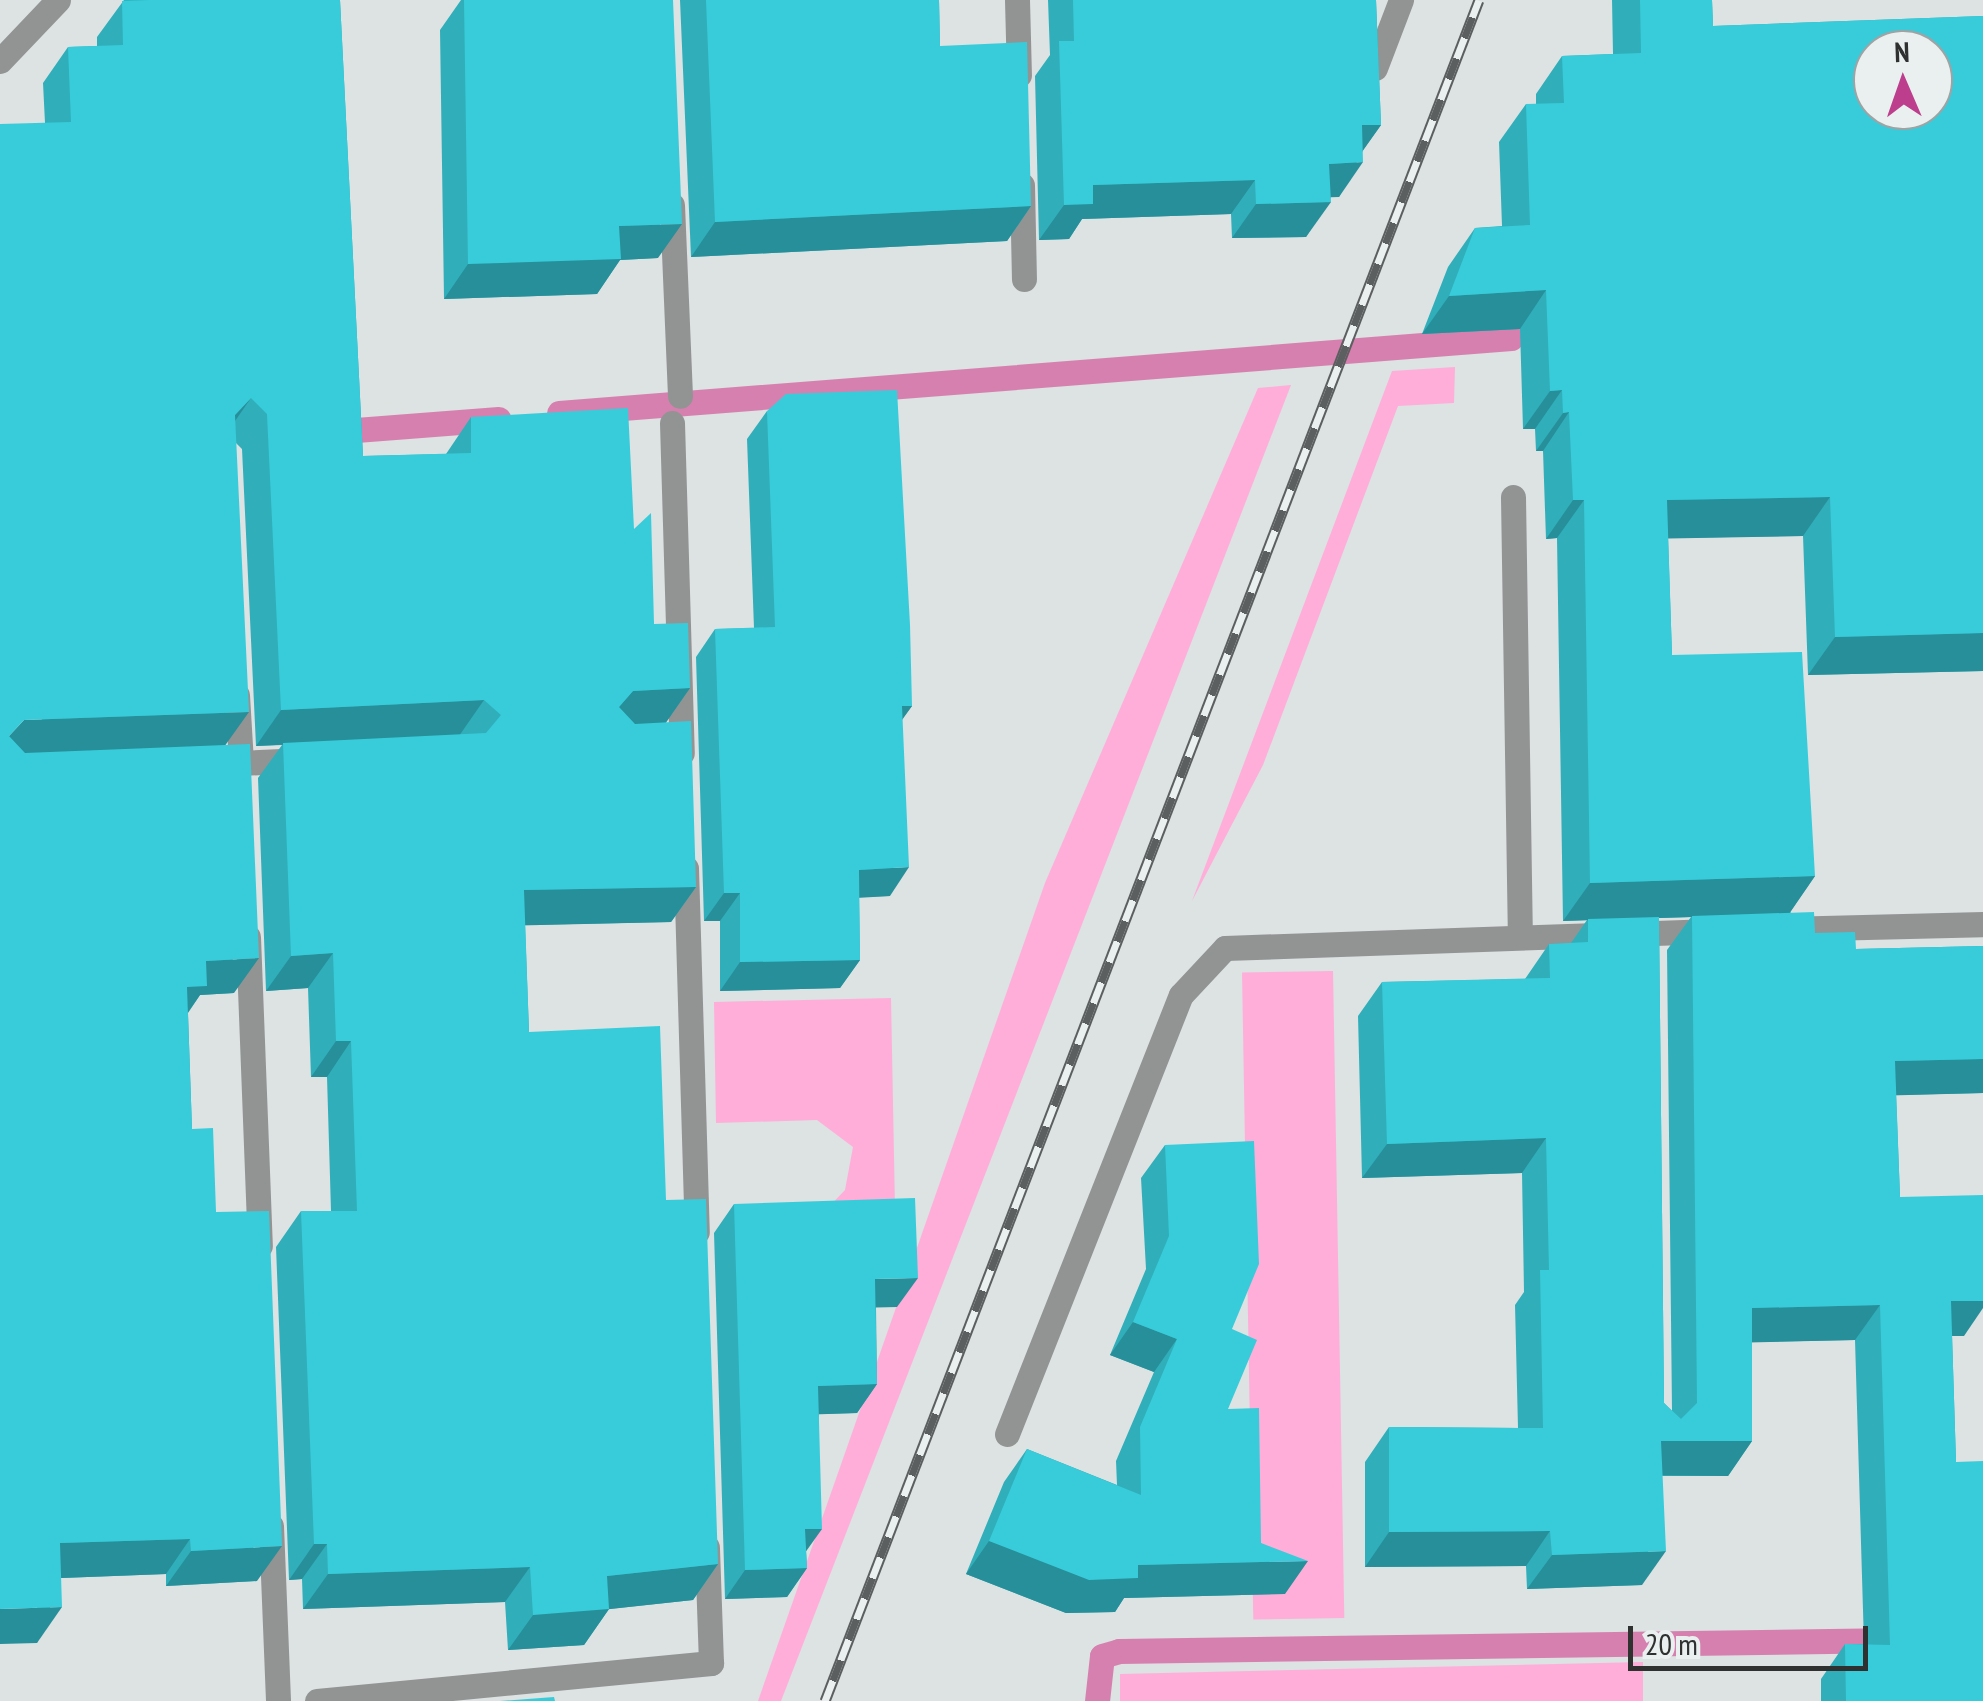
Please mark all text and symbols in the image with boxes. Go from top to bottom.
north arrow [1853,30,1953,130]
text: N [1894,33,1910,70]
scale bar [1633,1606,1873,1668]
text: 20 m [1645,1624,1698,1663]

